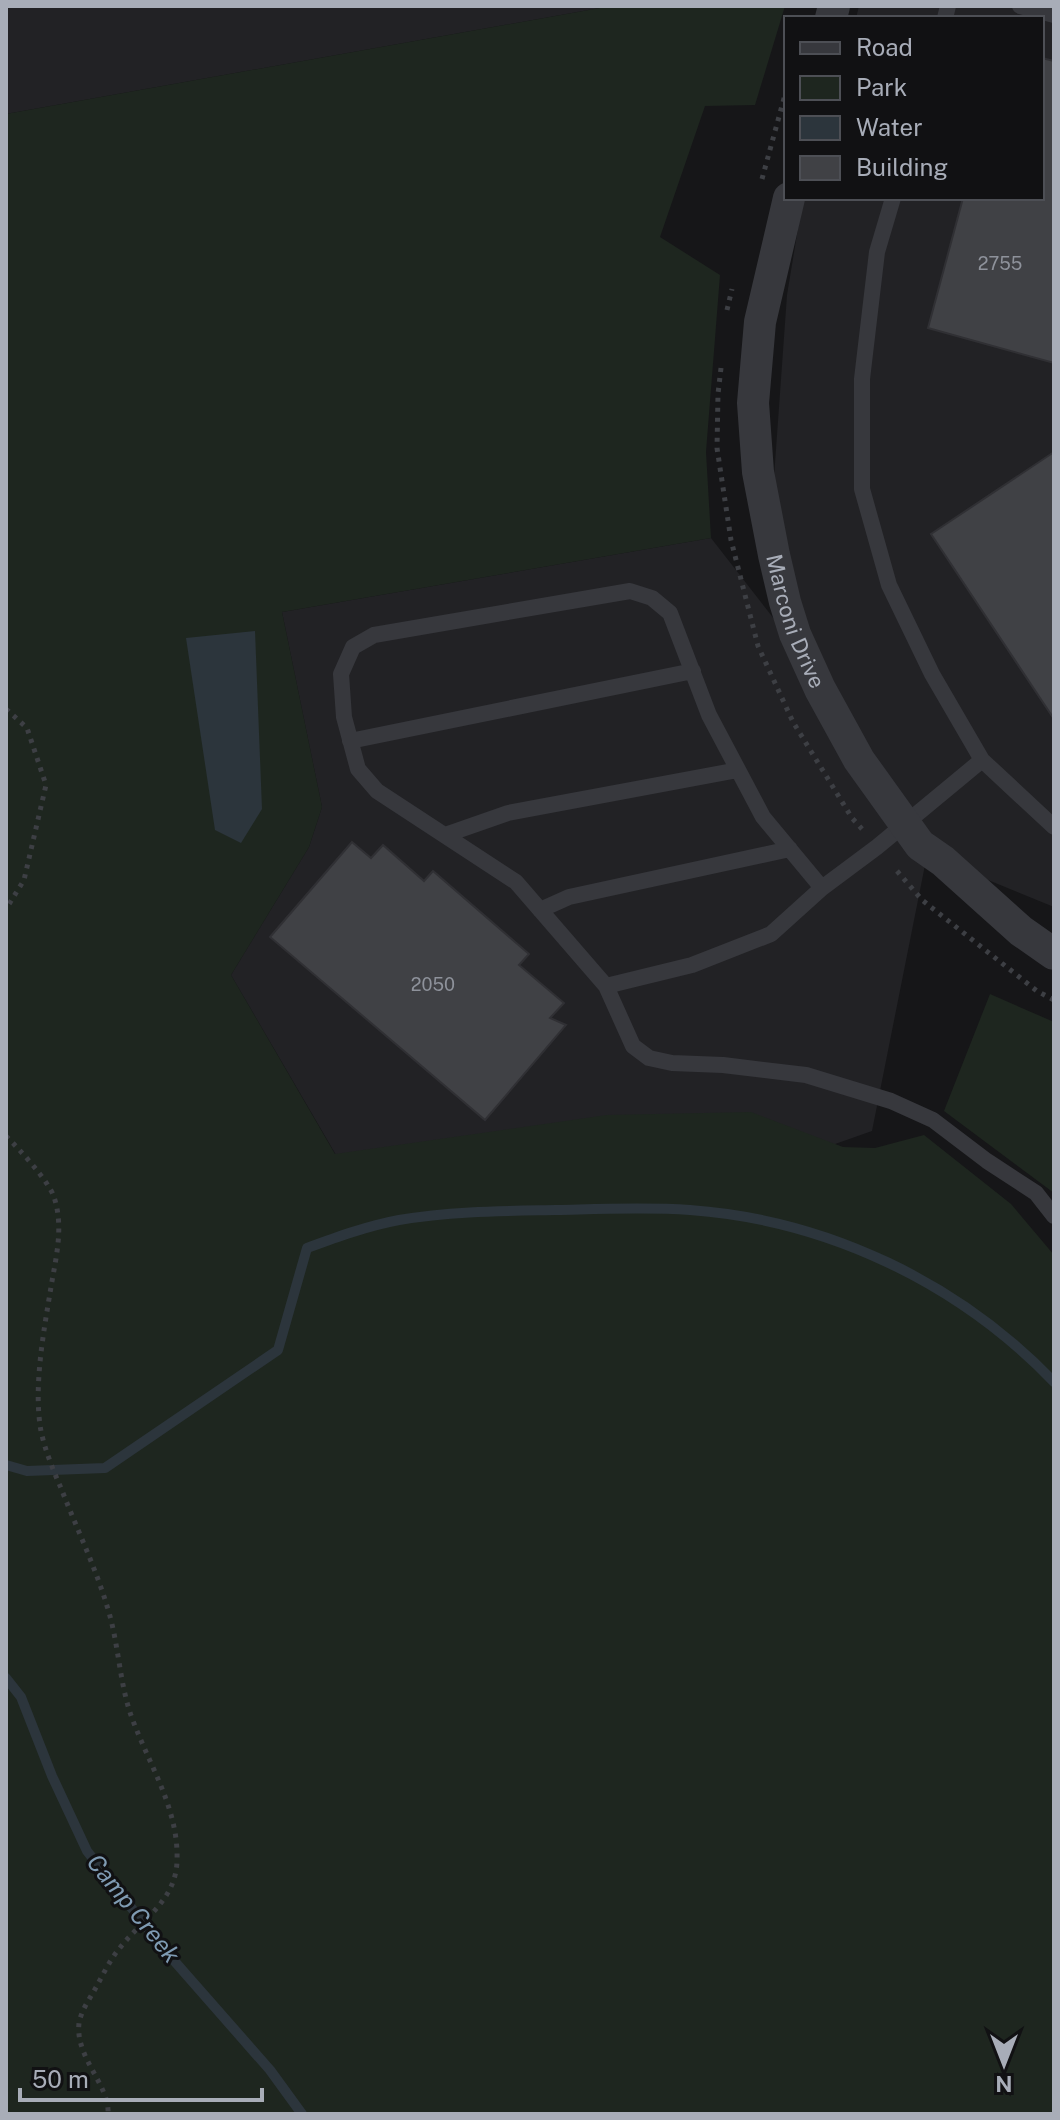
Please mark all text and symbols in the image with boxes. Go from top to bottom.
legend [784,16,1044,200]
text: Road [856,33,913,61]
text: Park [856,73,907,101]
text: Water [856,113,923,141]
text: Building [856,153,948,181]
house number: 2755 [978,253,1022,274]
street label: Marconi Drive [761,551,831,692]
house number: 2050 [411,974,455,995]
water label: Camp Creek [82,1848,186,1968]
north arrow [964,2024,1044,2104]
scale bar [20,2052,262,2102]
text: 50 m [32,2065,89,2093]
text: N [995,2071,1013,2097]

